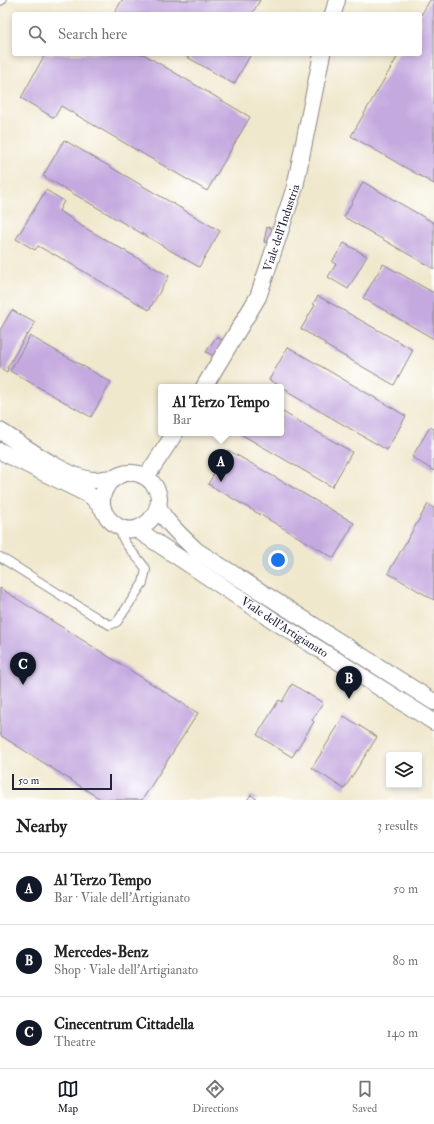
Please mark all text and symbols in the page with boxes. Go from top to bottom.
search box [12,12,422,56]
icon: search [26,23,48,45]
text: Search here [58,25,127,44]
street label: Viale dell'Industria [260,182,304,273]
popup [158,384,284,436]
text: Al Terzo Tempo [172,393,270,412]
text: Bar [172,412,191,428]
pin: A [208,449,234,482]
your location [268,550,288,570]
street label: Viale dell'Artigianato [238,594,331,661]
pin: C [10,652,36,685]
pin: B [336,666,362,699]
map controls [386,752,422,788]
button: layers [386,752,422,788]
scale bar [12,772,112,791]
text: 50 m [18,774,39,787]
text: Nearby [16,816,67,837]
text: 3 results [377,818,418,834]
text: Al Terzo Tempo [54,871,151,890]
text: A [25,881,33,897]
text: 50 m [393,881,418,897]
text: Bar · Viale dell'Artigianato [54,890,190,906]
text: Mercedes-Benz [54,943,149,962]
text: B [25,953,33,969]
text: 80 m [392,953,418,969]
text: Shop · Viale dell'Artigianato [54,962,198,978]
text: Cinecentrum Cittadella [54,1015,194,1034]
text: C [24,1025,34,1041]
text: 140 m [387,1025,418,1041]
text: Theatre [54,1034,96,1050]
tab: Map [57,1078,79,1115]
tab: Directions [192,1078,239,1115]
tab: Saved [352,1078,377,1115]

